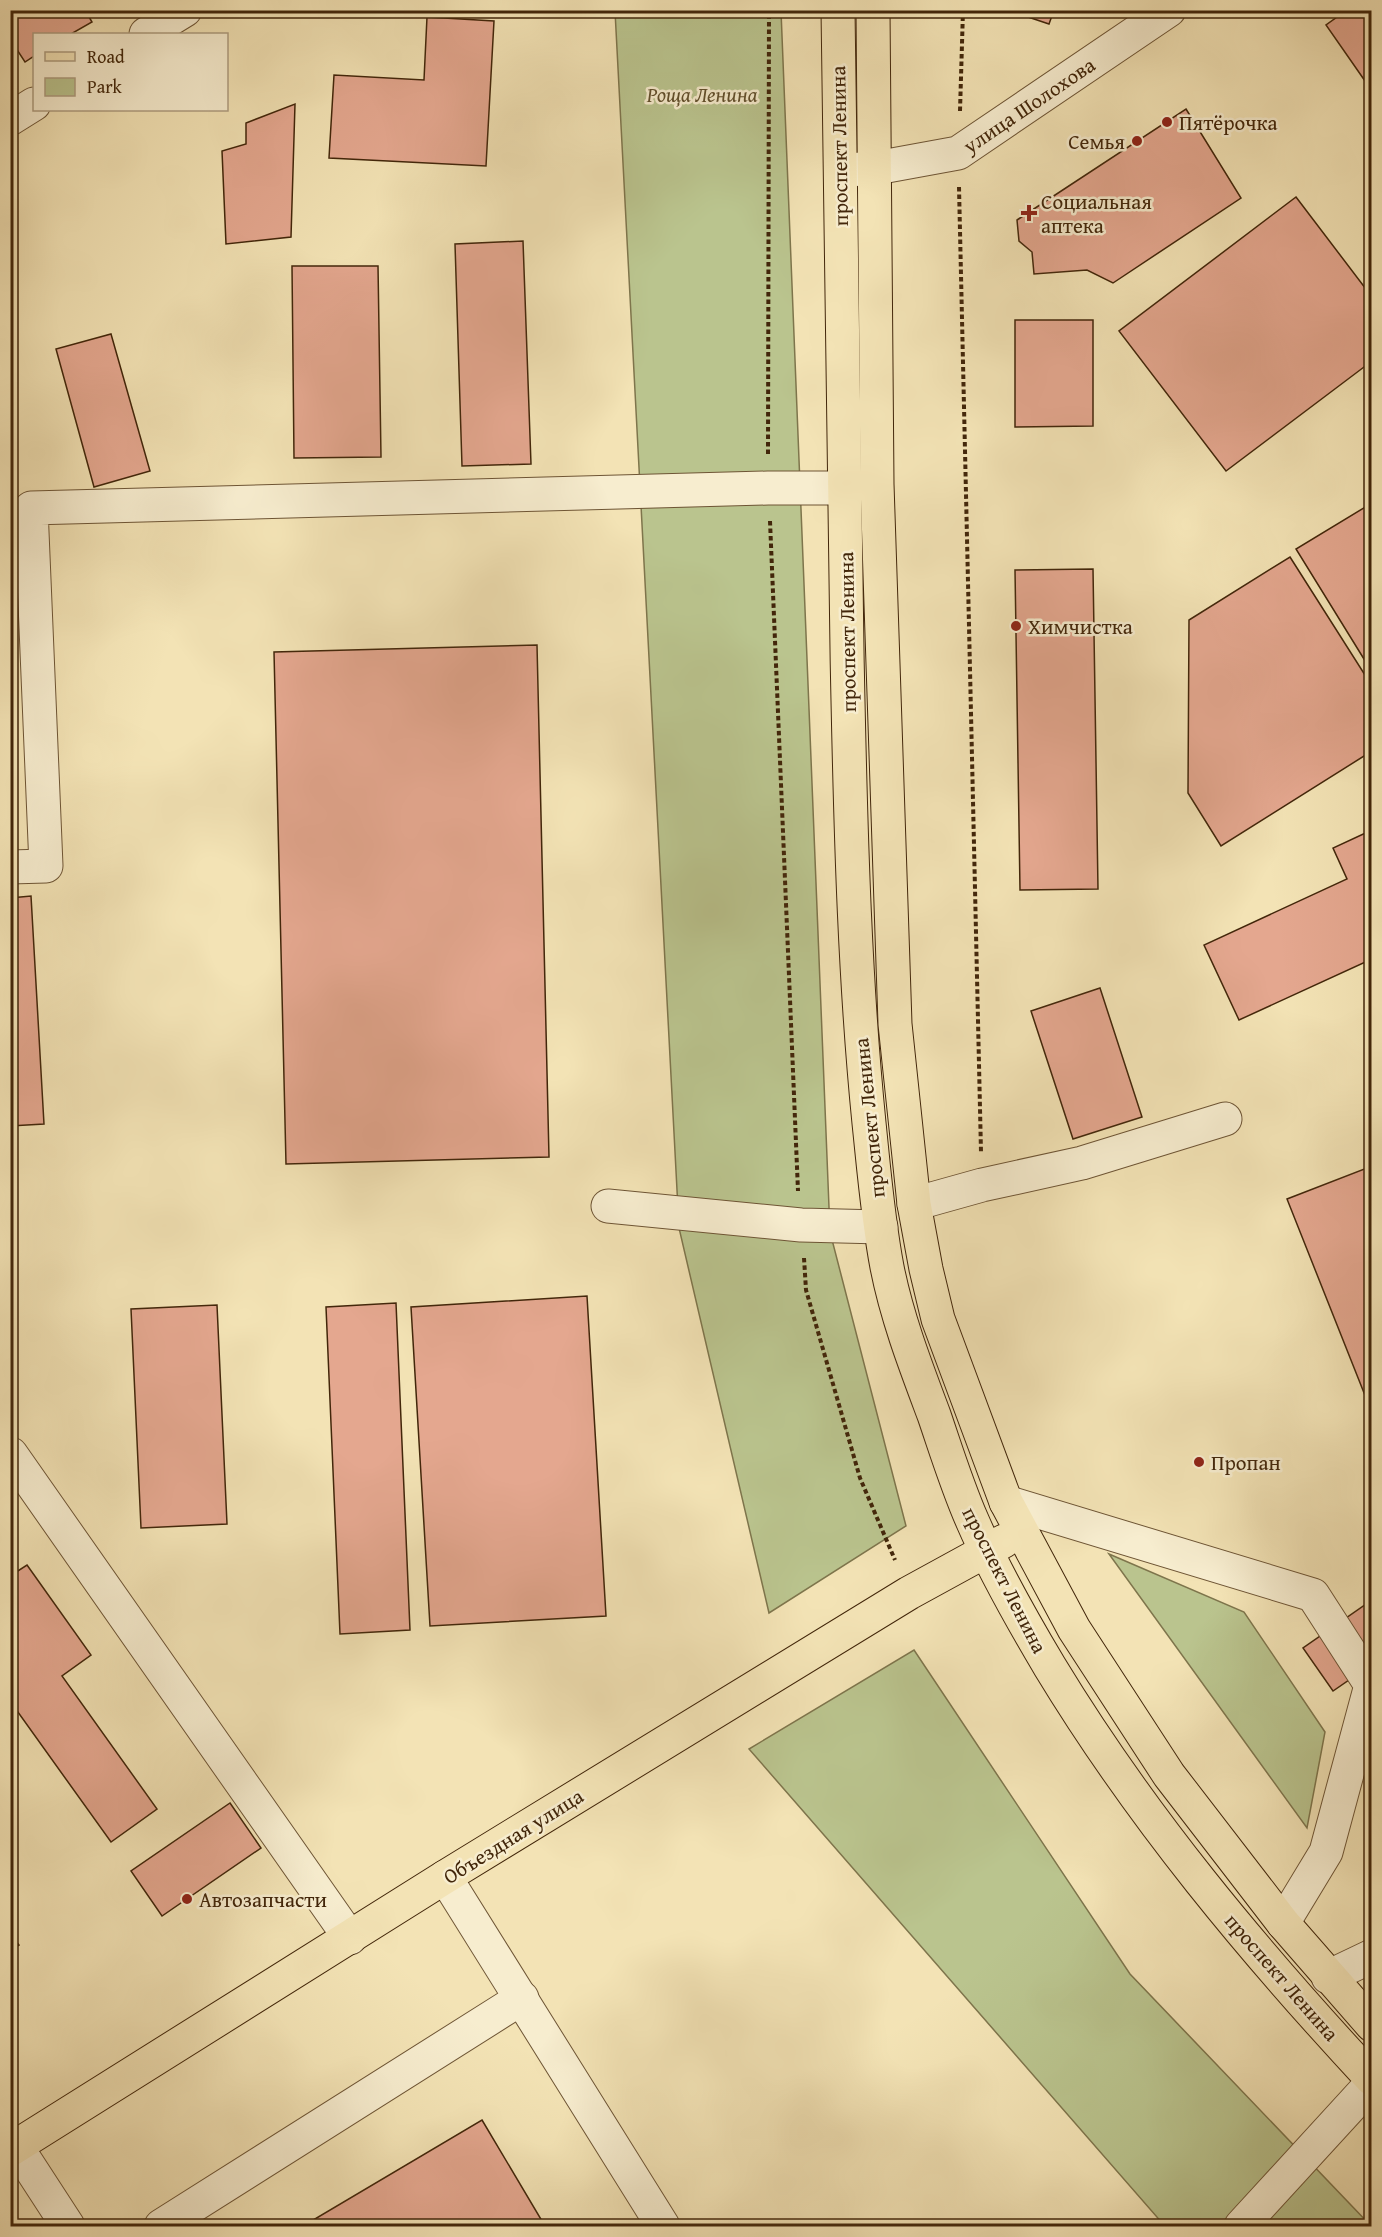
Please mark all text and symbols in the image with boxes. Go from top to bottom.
legend [33,33,228,111]
text: Road [87,43,125,70]
street label: улица Шолохова [956,49,1101,161]
street label: проспект Ленина [822,65,856,227]
text: Park [87,73,123,100]
park label: Роща Ленина [646,79,758,110]
place label: Пятёрочка [1179,107,1277,138]
marker: Пятёрочка [1160,115,1174,129]
place label: Семья [1068,126,1125,157]
marker: Семья [1130,134,1144,148]
place label: Социальная аптека [1041,186,1152,241]
marker: Социальная аптека [1022,206,1036,220]
street label: проспект Ленина [830,551,864,713]
place label: Химчистка [1028,611,1133,642]
marker: Химчистка [1009,619,1023,633]
street label: проспект Ленина [845,1036,893,1200]
place label: Пропан [1211,1447,1281,1478]
marker: Пропан [1192,1455,1206,1469]
street label: проспект Ленина [955,1501,1055,1659]
street label: Объездная улица [437,1780,589,1892]
place label: Автозапчасти [199,1884,327,1915]
marker: Автозапчасти [180,1892,194,1906]
street label: проспект Ленина [1218,1906,1346,2048]

